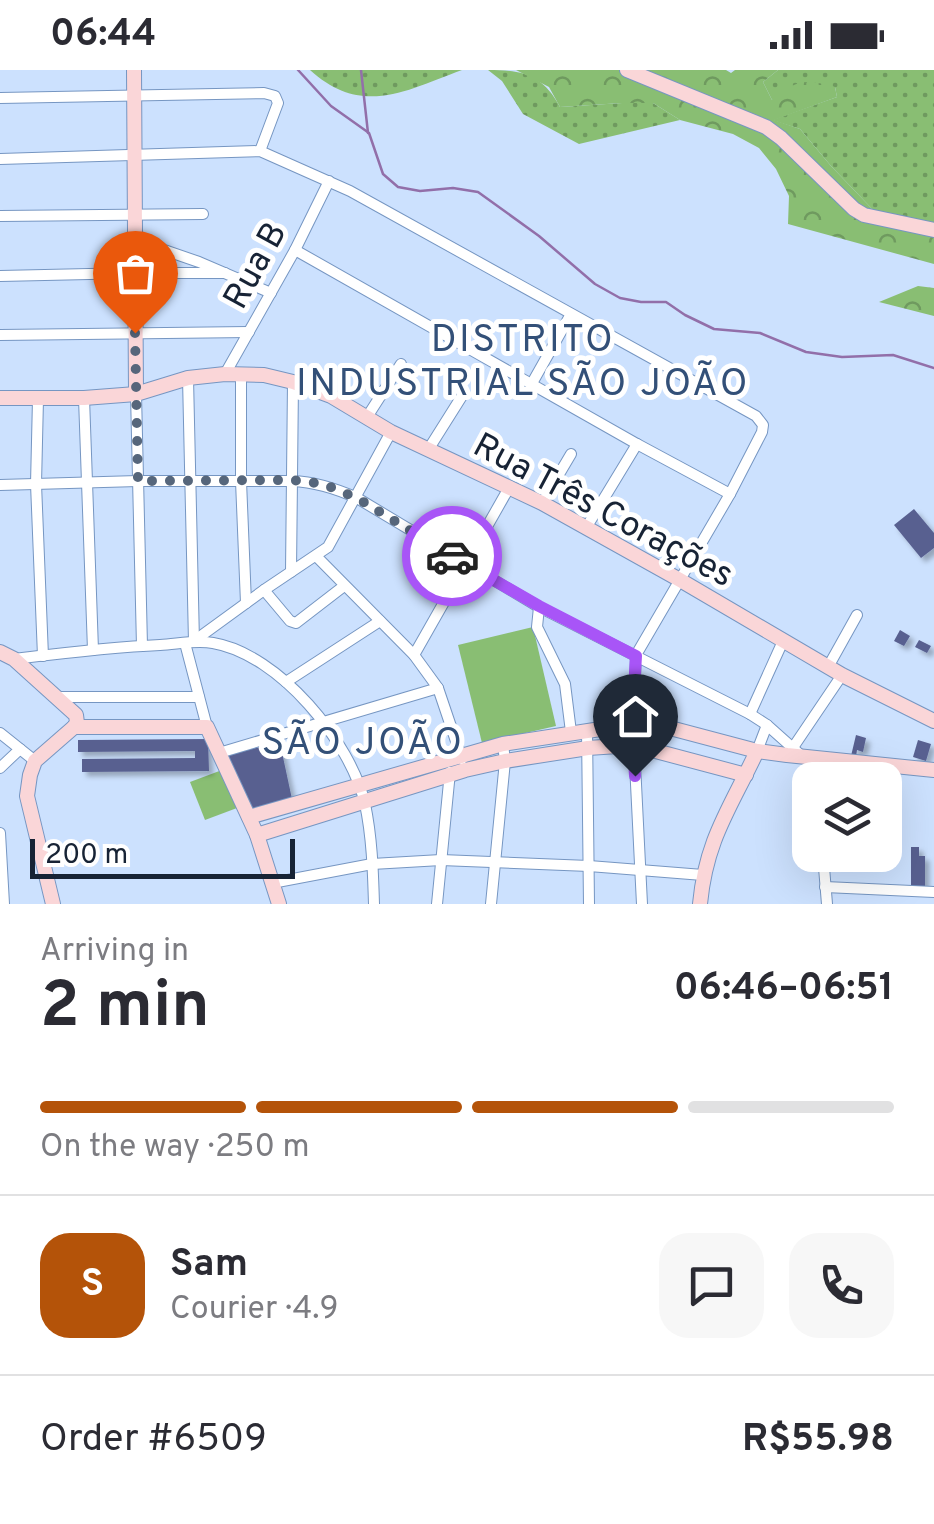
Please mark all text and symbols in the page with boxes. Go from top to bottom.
text: 06:44 [50,11,156,60]
street label: Rua B [215,215,298,317]
pin [93,231,178,334]
icon: bag [108,246,163,301]
district label: DISTRITO INDUSTRIAL SÃO JOÃO [296,317,750,410]
street label: Rua Três Corações [465,425,740,599]
courier [402,506,502,606]
icon: car [425,529,480,584]
pin [593,674,678,777]
icon: home [608,689,663,744]
district label: SÃO JOÃO [261,719,465,769]
map controls [792,762,902,872]
button: layers [792,762,902,872]
scale bar [30,834,295,878]
text: 200 m [45,838,128,874]
text: Arriving in [40,932,189,972]
text: 06:46–06:51 [674,965,894,1014]
text: 2 min [40,968,210,1050]
text: On the way · 250 m [40,1128,310,1168]
button: chat [659,1233,764,1338]
button: phone [789,1233,894,1338]
text: Sam [170,1241,248,1290]
text: S [81,1261,104,1310]
text: Courier · 4.9 [170,1290,339,1330]
text: Order #6509 [40,1416,267,1465]
text: R$55.98 [742,1416,894,1465]

